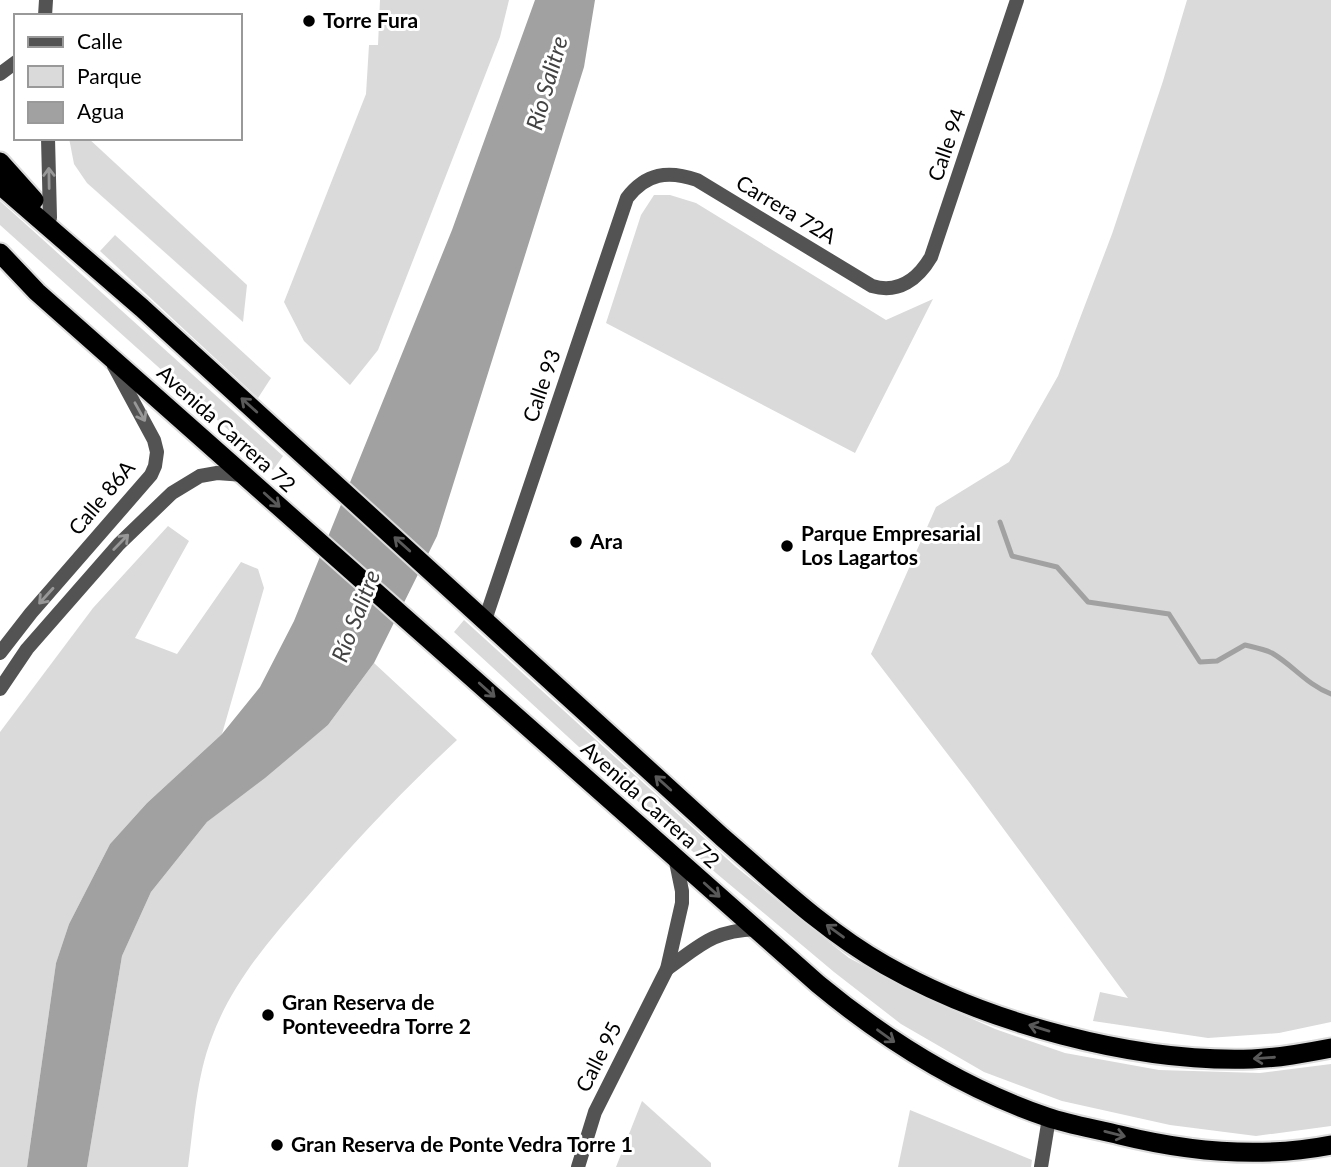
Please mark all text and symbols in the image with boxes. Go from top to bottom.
place label: Torre Fura [323,7,418,32]
marker: Torre Fura [301,13,317,29]
legend [14,14,242,140]
text: Calle [77,28,122,53]
water label: Río Salitre [519,33,573,133]
text: Parque [77,63,142,88]
text: Agua [77,98,124,123]
street label: Calle 94 [922,105,970,184]
one-way arrow [43,167,56,190]
street label: Carrera 72A [732,169,842,249]
street label: Calle 93 [517,346,565,425]
street label: Avenida Carrera 72 [153,359,301,497]
one-way arrow [241,397,258,414]
one-way arrow [134,401,147,422]
street label: Calle 86A [63,454,140,539]
one-way arrow [263,491,280,508]
place label: Parque Empresarial Los Lagartos [801,520,981,569]
place label: Ara [589,528,623,553]
one-way arrow [112,534,129,551]
marker: Ara [568,534,584,550]
one-way arrow [394,536,411,553]
marker: Parque Empresarial Los Lagartos [779,538,795,554]
water label: Río Salitre [325,566,385,666]
one-way arrow [38,587,54,605]
one-way arrow [478,682,496,698]
street label: Avenida Carrera 72 [577,735,725,873]
one-way arrow [655,774,672,791]
one-way arrow [703,882,721,898]
one-way arrow [826,924,845,938]
place label: Gran Reserva de Ponteveedra Torre 2 [282,989,471,1038]
marker: Gran Reserva de Ponteveedra Torre 2 [260,1007,276,1023]
street label: Calle 95 [569,1017,626,1095]
one-way arrow [1029,1020,1051,1033]
one-way arrow [876,1029,895,1043]
one-way arrow [1253,1052,1275,1065]
one-way arrow [1103,1128,1126,1141]
place label: Gran Reserva de Ponte Vedra Torre 1 [291,1131,633,1156]
marker: Gran Reserva de Ponte Vedra Torre 1 [269,1137,285,1153]

